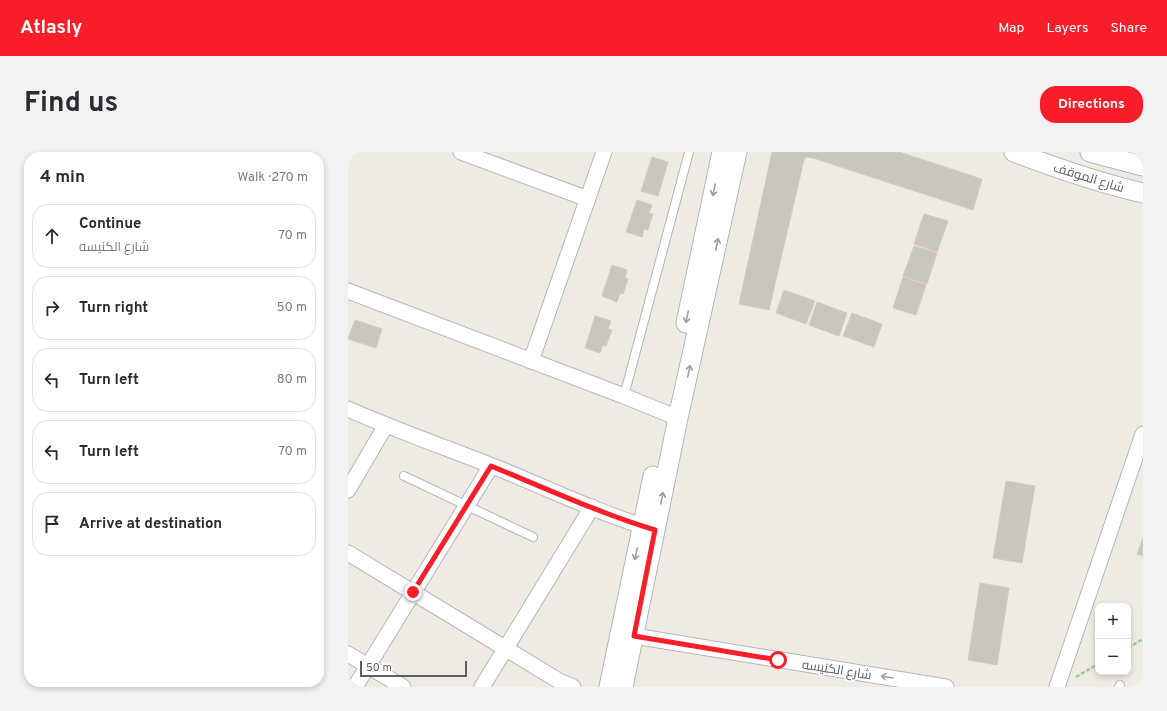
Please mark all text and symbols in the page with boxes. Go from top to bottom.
text: Atlasly [20,16,82,40]
text: Map [998,20,1024,37]
text: Layers [1046,20,1088,37]
text: Share [1110,20,1147,37]
text: Find us [24,86,118,122]
button: Directions [1040,86,1143,123]
street label: شارع الموقف [1051,161,1126,197]
text: 4 min [40,167,85,189]
text: Walk · 270 m [238,170,308,186]
one-way arrow [710,183,718,196]
text: Continue [79,215,141,234]
icon: ahead [41,225,63,247]
text: 70 m [278,228,307,244]
one-way arrow [713,238,721,251]
text: شارع الكنيسه [79,240,149,256]
icon: right [41,297,63,319]
text: Turn right [79,299,148,318]
text: 50 m [277,300,307,316]
one-way arrow [683,310,691,323]
one-way arrow [685,365,693,378]
icon: left [41,369,63,391]
text: Turn left [79,371,139,390]
text: 80 m [277,372,307,388]
icon: left [41,441,63,463]
text: Turn left [79,443,139,462]
text: 70 m [278,444,307,460]
one-way arrow [658,492,666,505]
icon: arrive [41,513,63,535]
text: Arrive at destination [79,515,222,534]
one-way arrow [632,547,640,560]
route end [404,583,422,601]
map controls [1095,603,1131,675]
button: + [1095,603,1131,639]
button: − [1095,639,1131,675]
route start [769,651,787,669]
street label: شارع الكنيسه [801,658,873,684]
scale bar [360,659,467,678]
text: 50 m [366,661,392,675]
one-way arrow [881,673,894,681]

